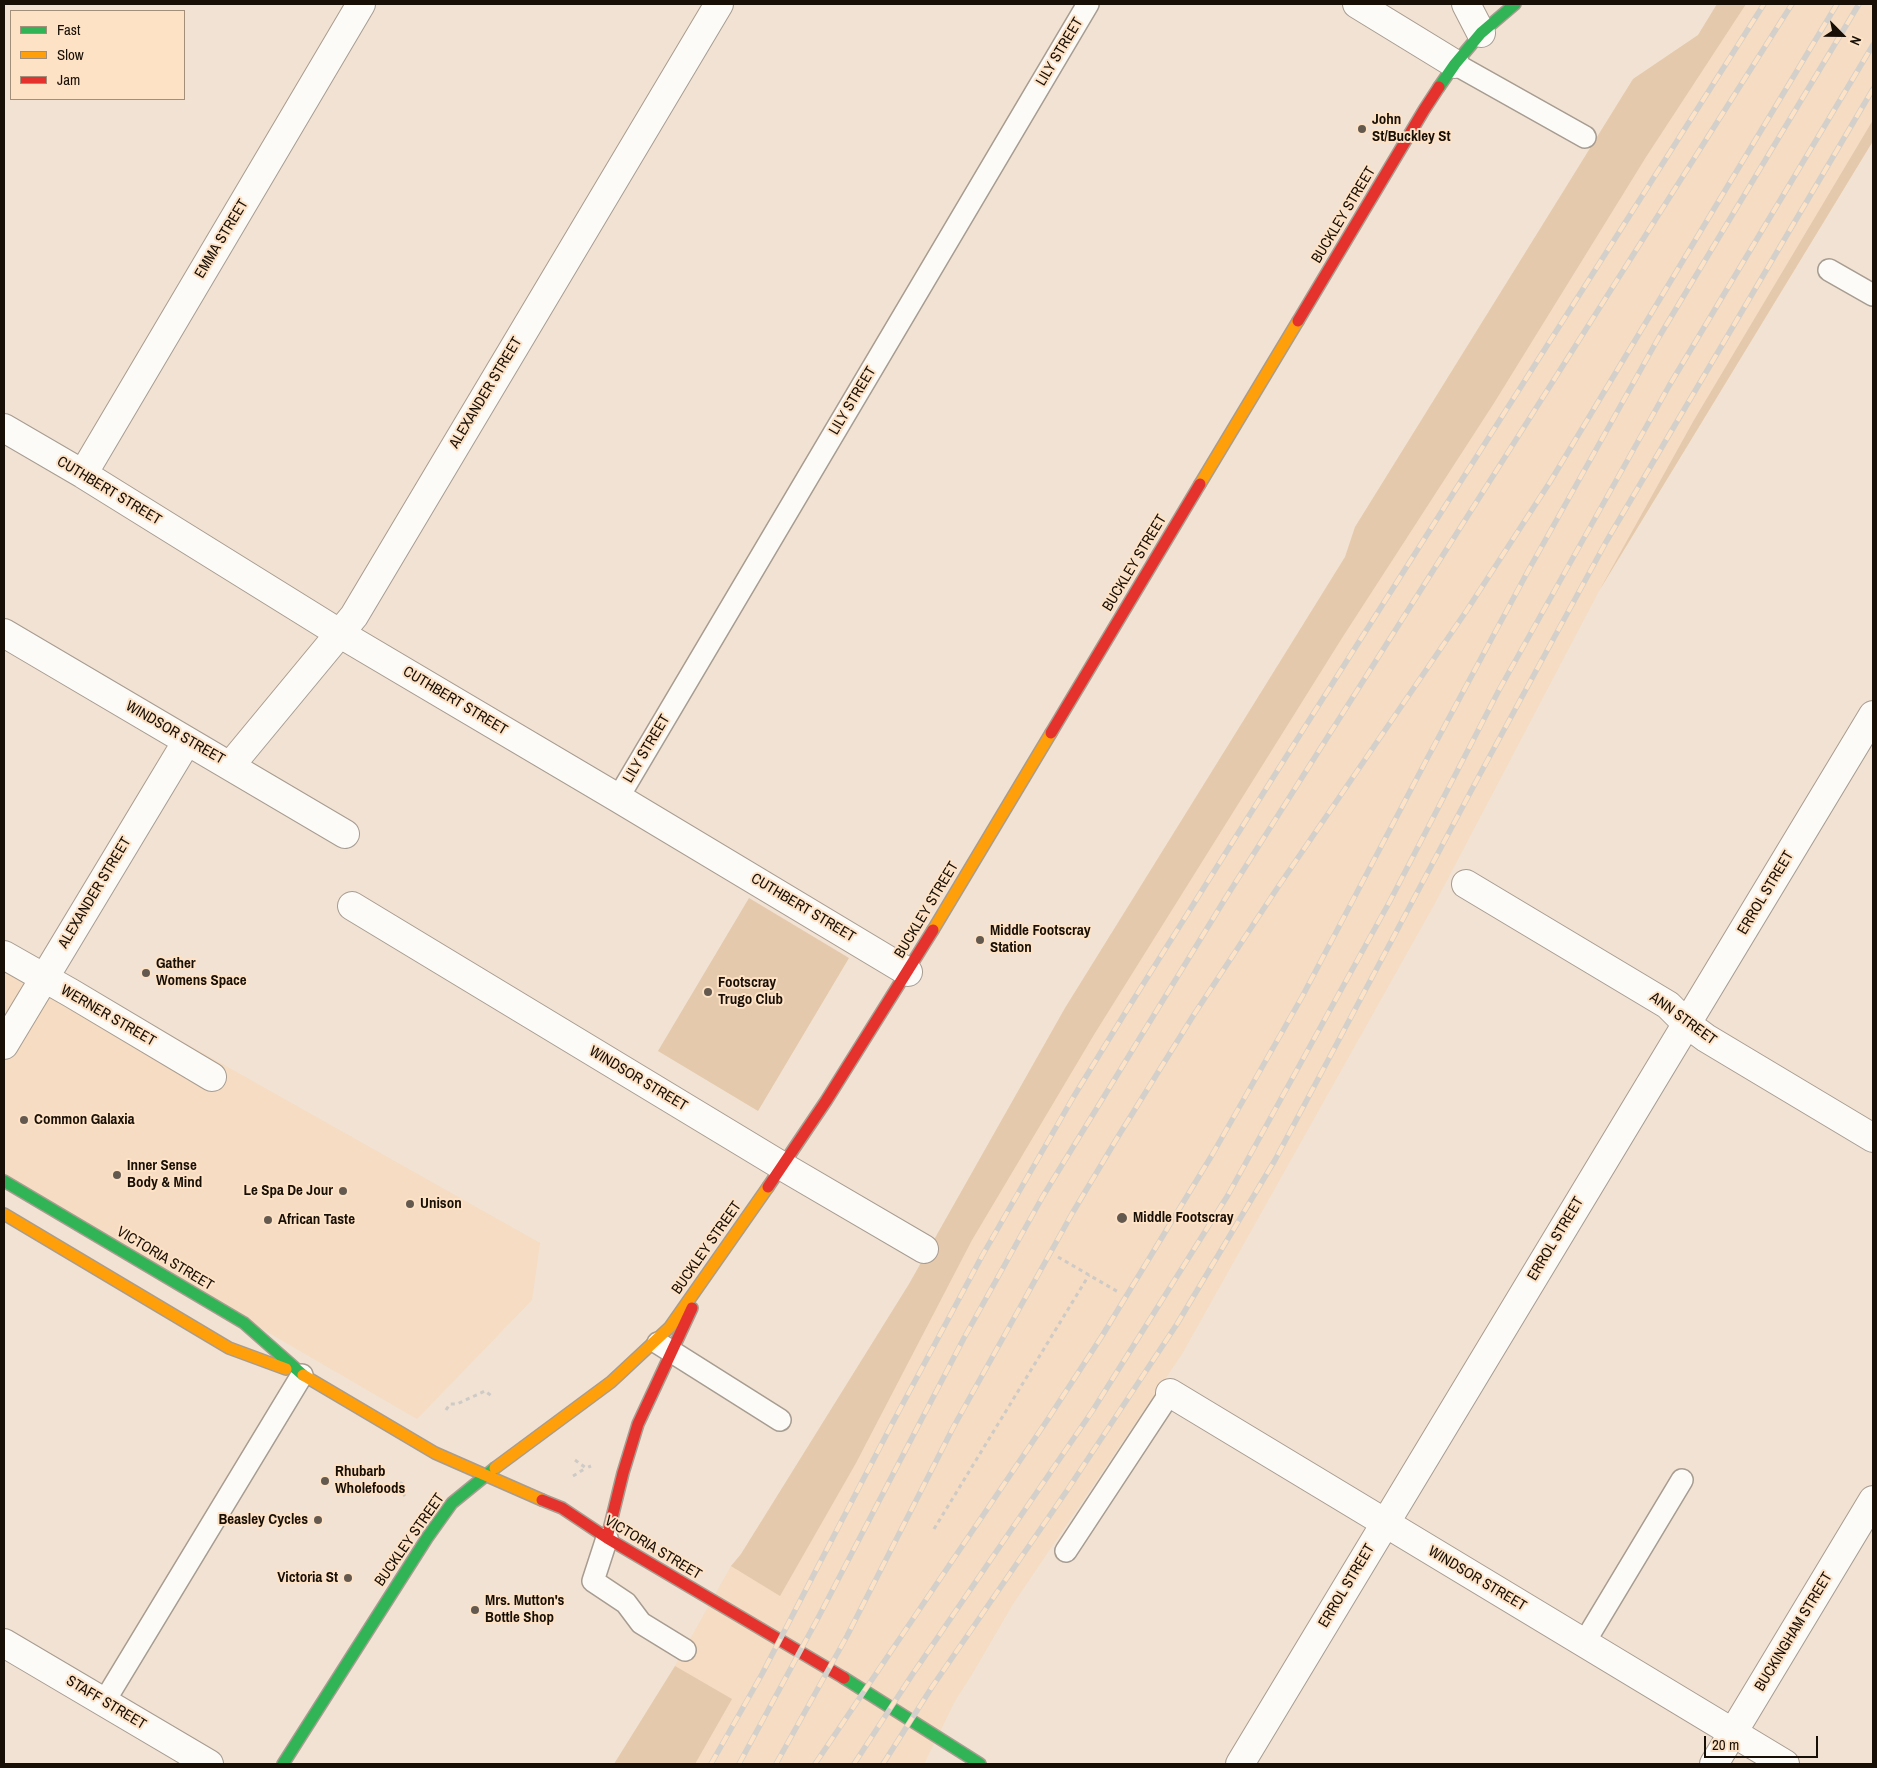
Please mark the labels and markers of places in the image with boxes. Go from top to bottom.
place label: John St/Buckley St [1372,111,1451,146]
marker: John St/Buckley St [1356,123,1368,135]
place label: Middle Footscray Station [990,922,1091,957]
marker: Middle Footscray Station [974,934,986,946]
place label: Gather Womens Space [156,955,247,990]
marker: Gather Womens Space [140,967,152,979]
place label: Footscray Trugo Club [718,974,783,1009]
marker: Footscray Trugo Club [702,986,714,998]
place label: Common Galaxia [34,1111,134,1129]
marker: Common Galaxia [18,1114,30,1126]
place label: Inner Sense Body & Mind [127,1157,202,1192]
marker: Inner Sense Body & Mind [111,1169,123,1181]
place label: Le Spa De Jour [243,1182,333,1200]
marker: Le Spa De Jour [337,1185,349,1197]
place label: Unison [420,1195,462,1213]
marker: Unison [404,1198,416,1210]
place label: Middle Footscray [1133,1209,1234,1227]
place label: African Taste [278,1211,355,1229]
marker: Middle Footscray [1115,1211,1129,1225]
marker: African Taste [262,1214,274,1226]
place label: Rhubarb Wholefoods [335,1463,405,1498]
marker: Rhubarb Wholefoods [319,1475,331,1487]
place label: Beasley Cycles [218,1511,308,1529]
marker: Beasley Cycles [312,1514,324,1526]
place label: Victoria St [277,1569,338,1587]
marker: Victoria St [342,1572,354,1584]
place label: Mrs. Mutton's Bottle Shop [485,1592,564,1627]
marker: Mrs. Mutton's Bottle Shop [469,1604,481,1616]

